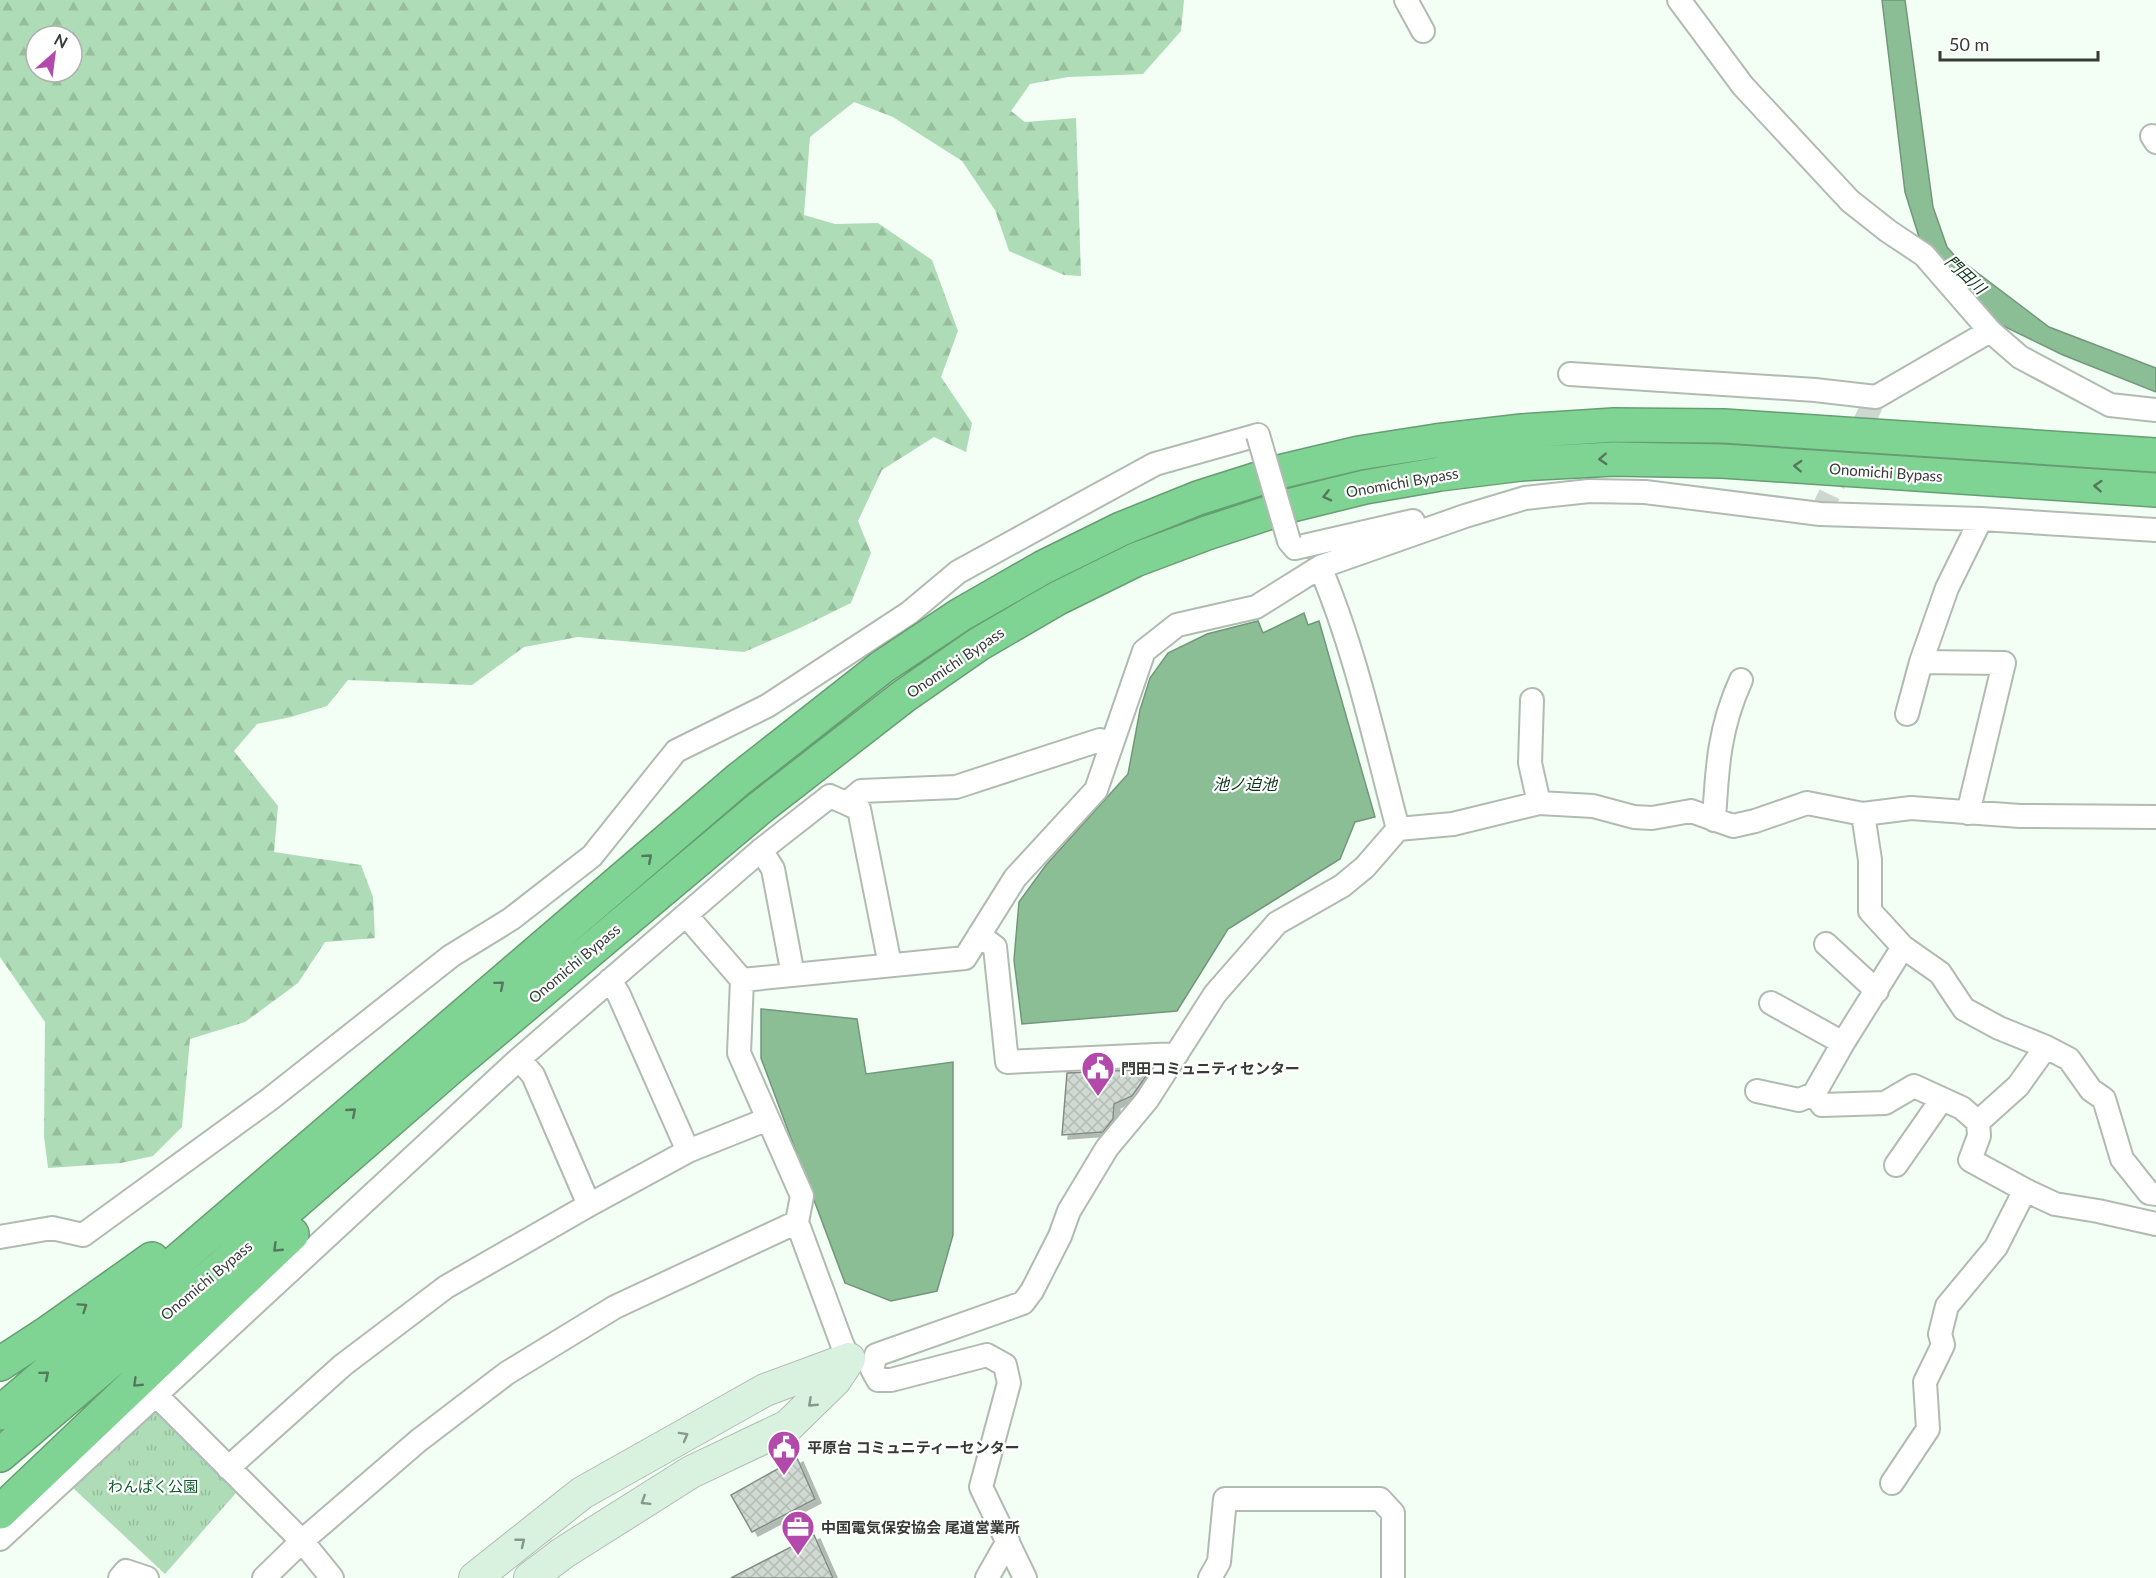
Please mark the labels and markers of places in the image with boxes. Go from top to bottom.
public building icon: 門田コミュニティセンター [1080,1050,1116,1097]
place label: 門田コミュニティセンター [1121,1059,1300,1077]
public building icon: 平原台 コミュニティーセンター [766,1429,802,1476]
place label: 平原台 コミュニティーセンター [807,1438,1020,1456]
office icon: 中国電気保安協会 尾道営業所 [780,1509,816,1556]
place label: 中国電気保安協会 尾道営業所 [821,1518,1020,1536]

